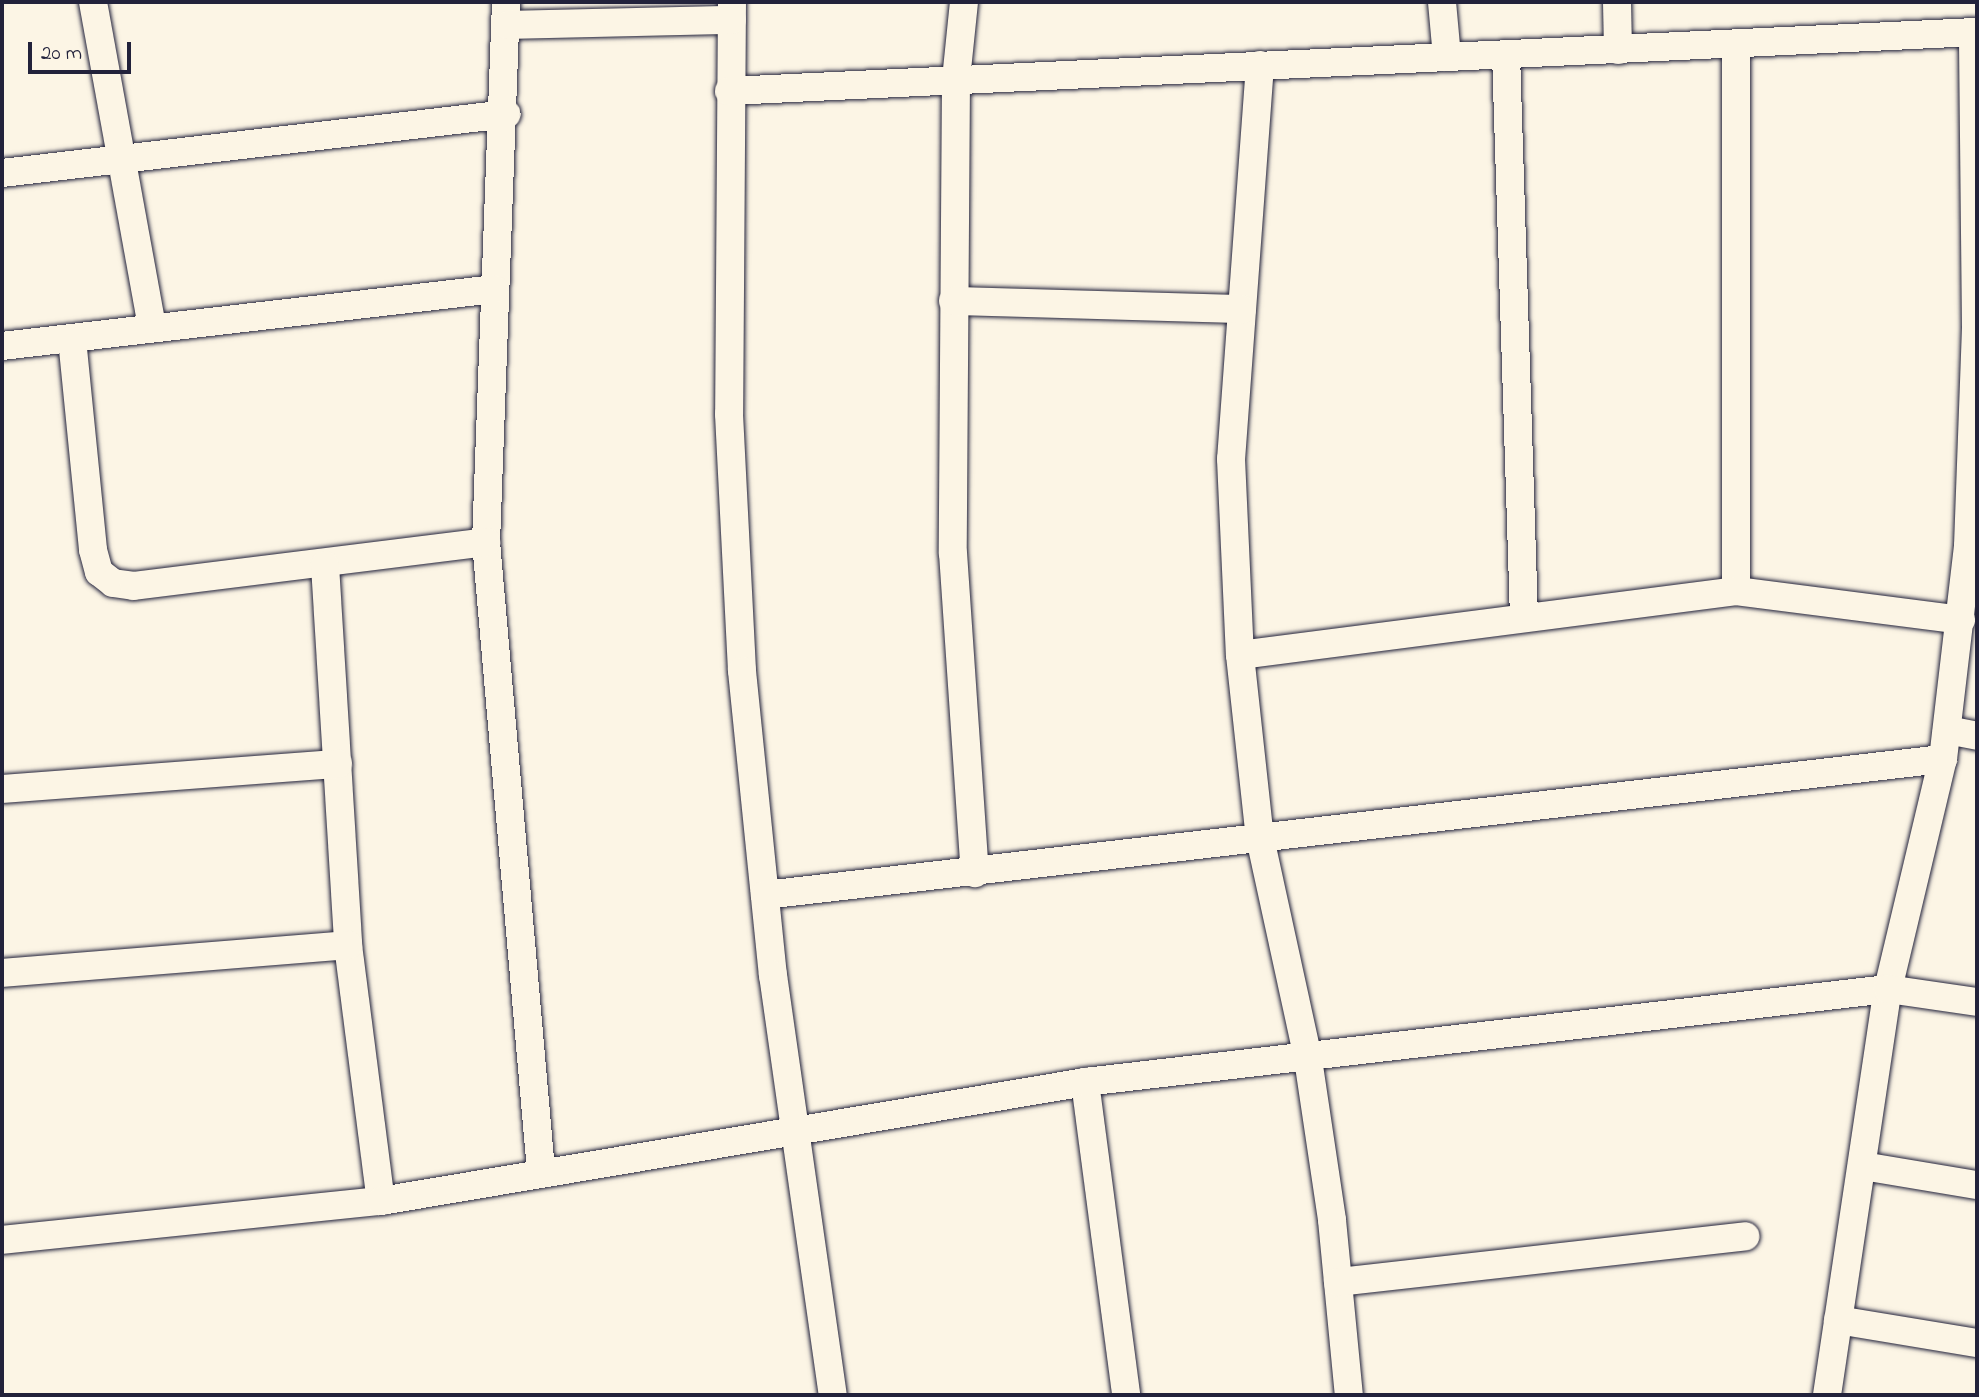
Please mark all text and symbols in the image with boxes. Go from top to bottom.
scale bar [32,28,135,72]
text: 20 m [41,39,82,69]

